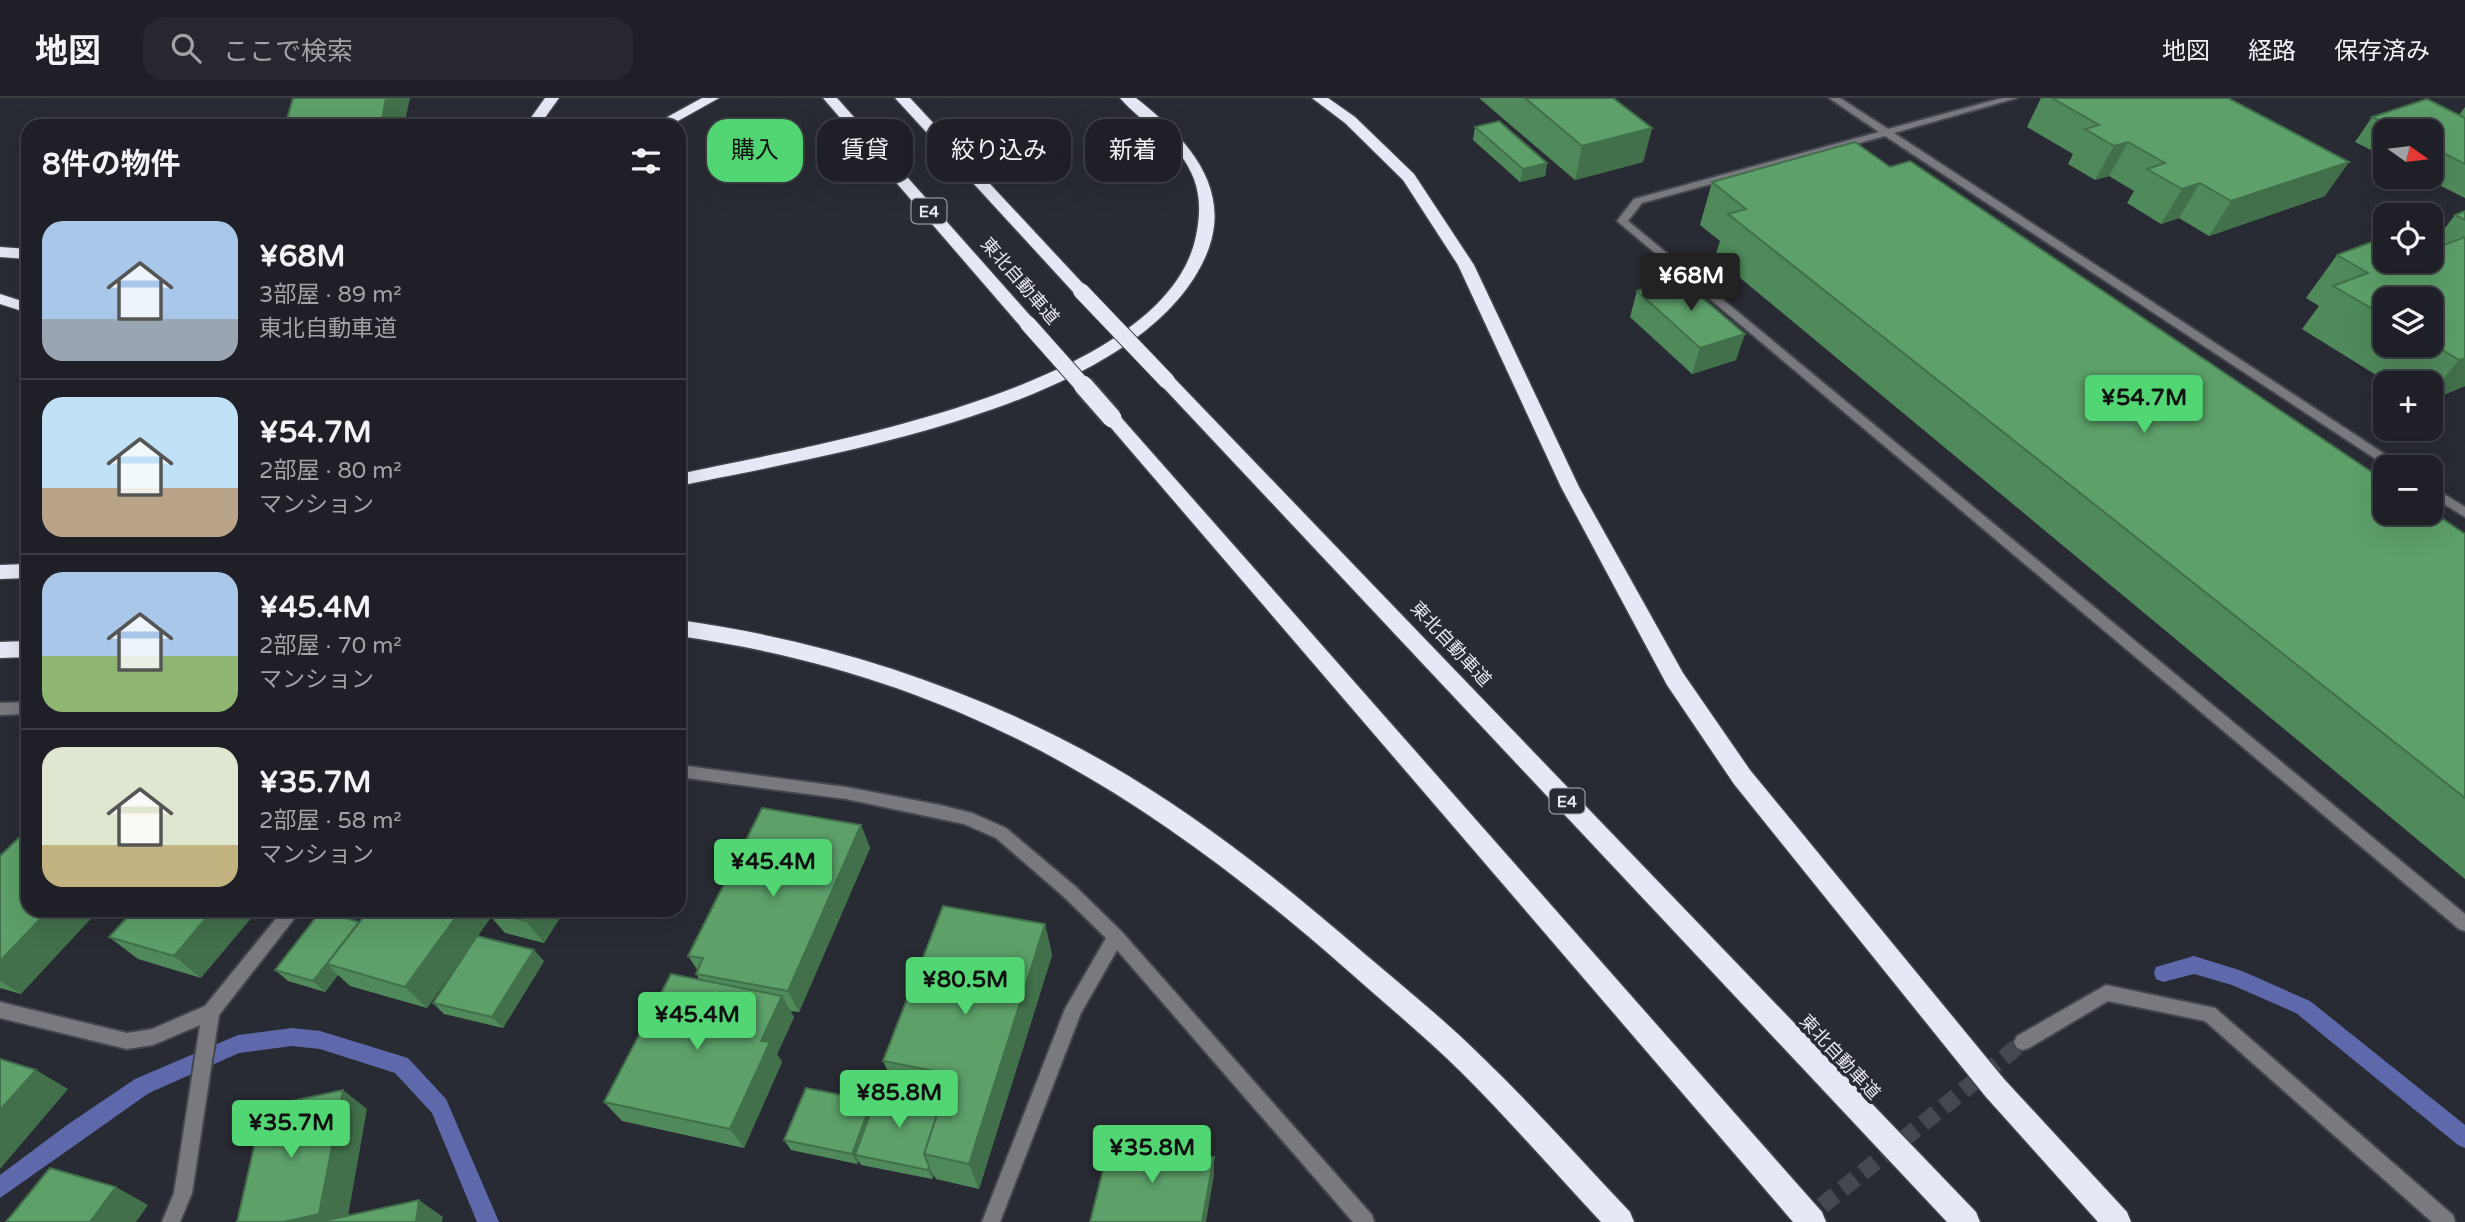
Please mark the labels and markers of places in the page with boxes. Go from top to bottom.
pin: ¥68M [1650,254,1732,313]
pin: ¥54.7M [2087,376,2201,435]
pin: ¥45.4M [716,840,830,899]
pin: ¥80.5M [908,958,1022,1017]
pin: ¥45.4M [640,992,754,1052]
pin: ¥85.8M [842,1070,956,1130]
pin: ¥35.7M [234,1100,348,1160]
pin: ¥35.8M [1095,1126,1209,1185]

